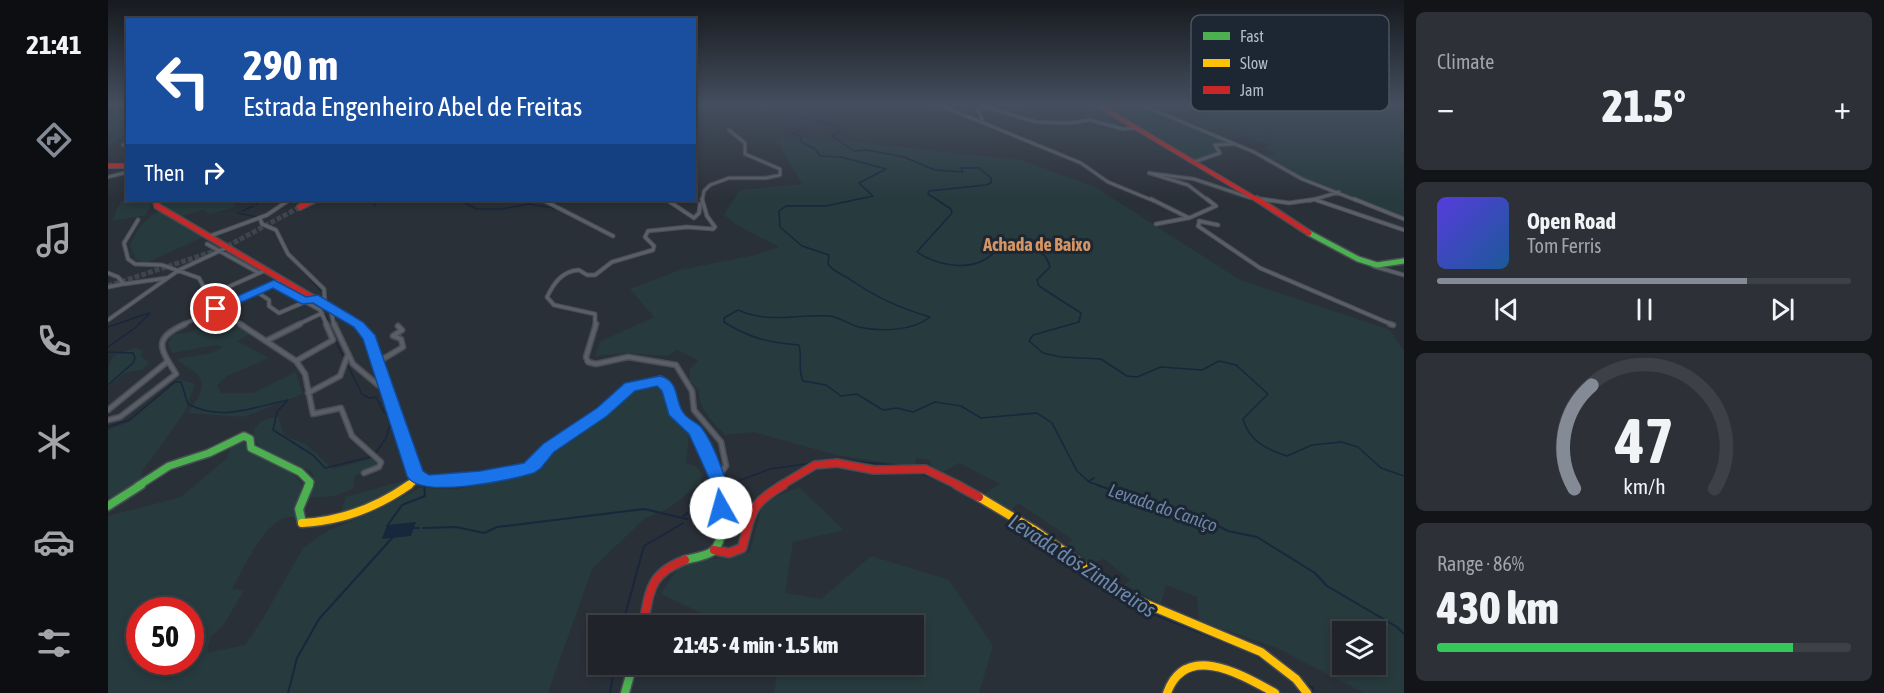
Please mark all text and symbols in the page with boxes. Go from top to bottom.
legend [1191,15,1389,111]
text: Fast [1240,27,1264,45]
text: 21:41 [26,29,82,60]
text: 290 m [243,41,338,89]
icon: left [144,42,222,120]
text: Climate [1437,50,1494,73]
text: Slow [1240,54,1268,72]
text: 21.5° [1602,80,1686,132]
text: Jam [1240,81,1264,99]
text: − [1437,88,1454,126]
text: + [1834,88,1851,126]
text: Estrada Engenheiro Abel de Freitas [243,91,582,122]
icon: directions [33,119,75,161]
icon: right [197,156,230,189]
text: Then [144,160,185,186]
text: Open Road [1527,208,1616,234]
icon: music [33,219,75,261]
district label: Achada de Baixo [982,234,1091,255]
text: Tom Ferris [1527,234,1601,257]
pin [190,283,241,334]
icon: arrive [199,292,232,325]
icon: previous [1490,293,1523,326]
icon: pause [1628,293,1661,326]
icon: next [1766,293,1799,326]
icon: phone [33,320,75,362]
text: 47 [1614,405,1673,476]
icon: climate [33,421,75,463]
text: km/h [1623,474,1665,499]
position arrow [689,476,753,540]
water label: Levada do Caniço [1106,479,1220,536]
water label: Levada dos Zimbreiros [1005,509,1161,622]
icon: car [33,521,75,563]
text: Range · 86% [1437,552,1524,575]
text: 430 km [1437,582,1559,634]
speed limit sign: 50 [126,597,204,675]
map controls [1332,621,1386,675]
button: layers [1332,621,1386,675]
icon: filters [33,622,75,664]
text: 21:45 · 4 min · 1.5 km [674,632,838,658]

